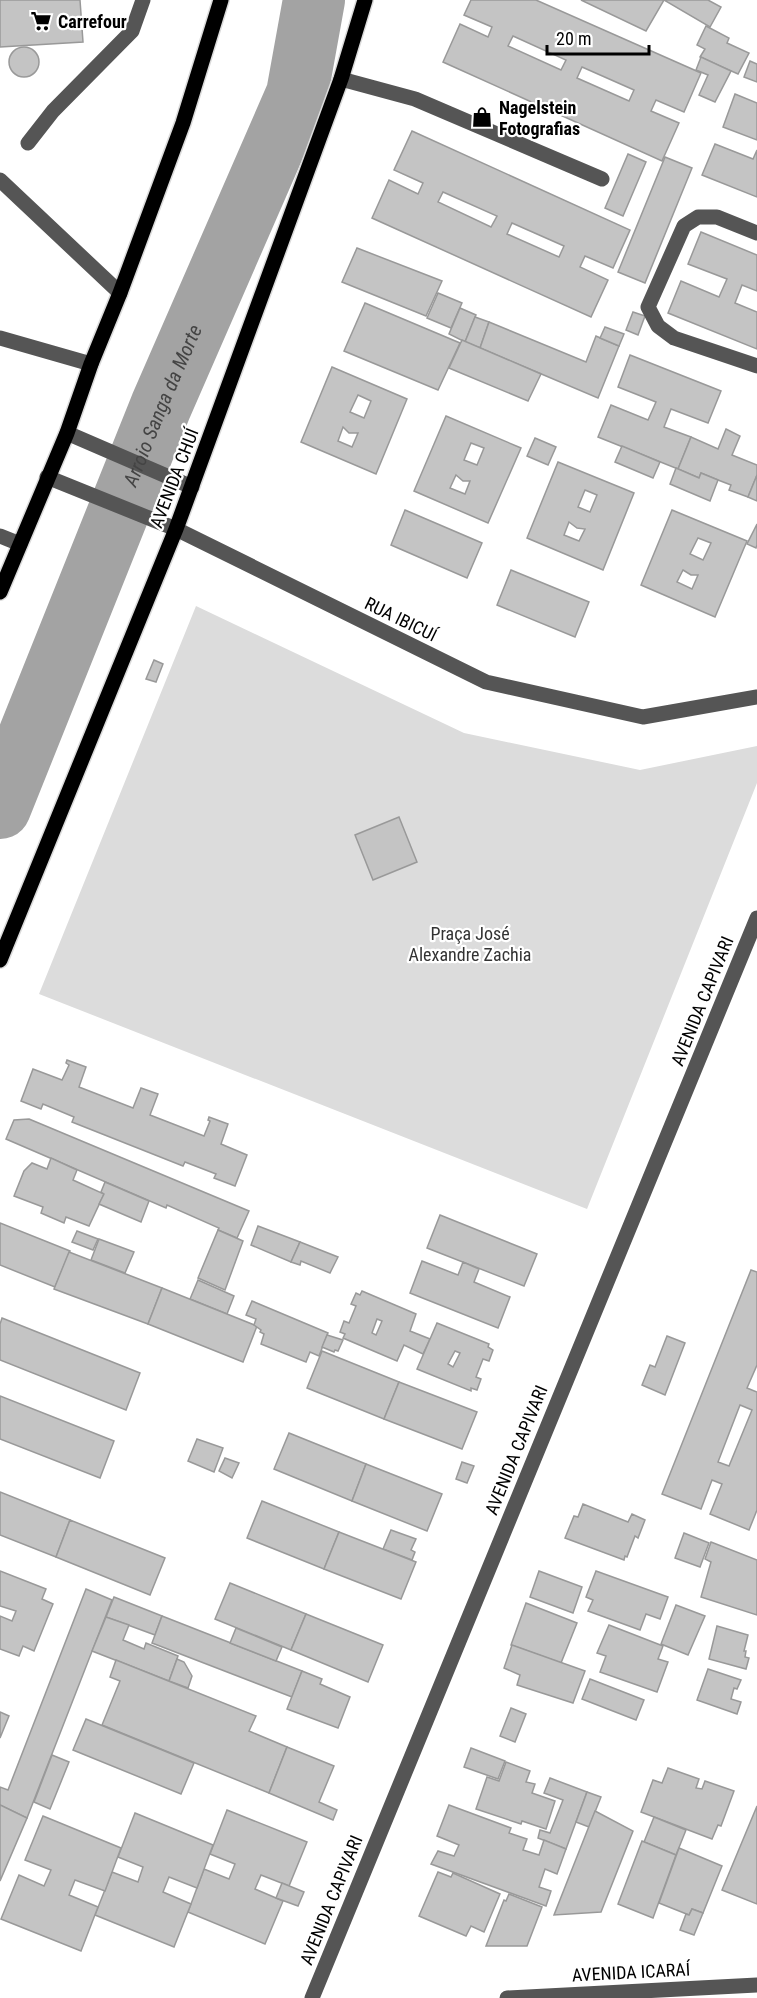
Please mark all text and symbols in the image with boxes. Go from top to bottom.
supermarket icon: Carrefour [29,9,53,33]
place label: Carrefour [58,11,127,32]
scale bar [547,18,649,56]
text: 20 m [556,28,591,49]
place label: Nagelstein Fotografias [499,97,580,139]
shop icon: Nagelstein Fotografias [470,105,494,129]
water label: Arroio Sanga da Morte [118,321,207,491]
street label: AVENIDA CHUÍ [145,424,203,531]
street label: RUA IBICUÍ [362,593,442,646]
park label: Praça José Alexandre Zachia [409,923,531,965]
street label: AVENIDA CAPIVARI [666,933,738,1069]
street label: AVENIDA CAPIVARI [480,1382,552,1518]
street label: AVENIDA CAPIVARI [295,1832,367,1968]
street label: AVENIDA ICARAÍ [571,1958,692,1986]

